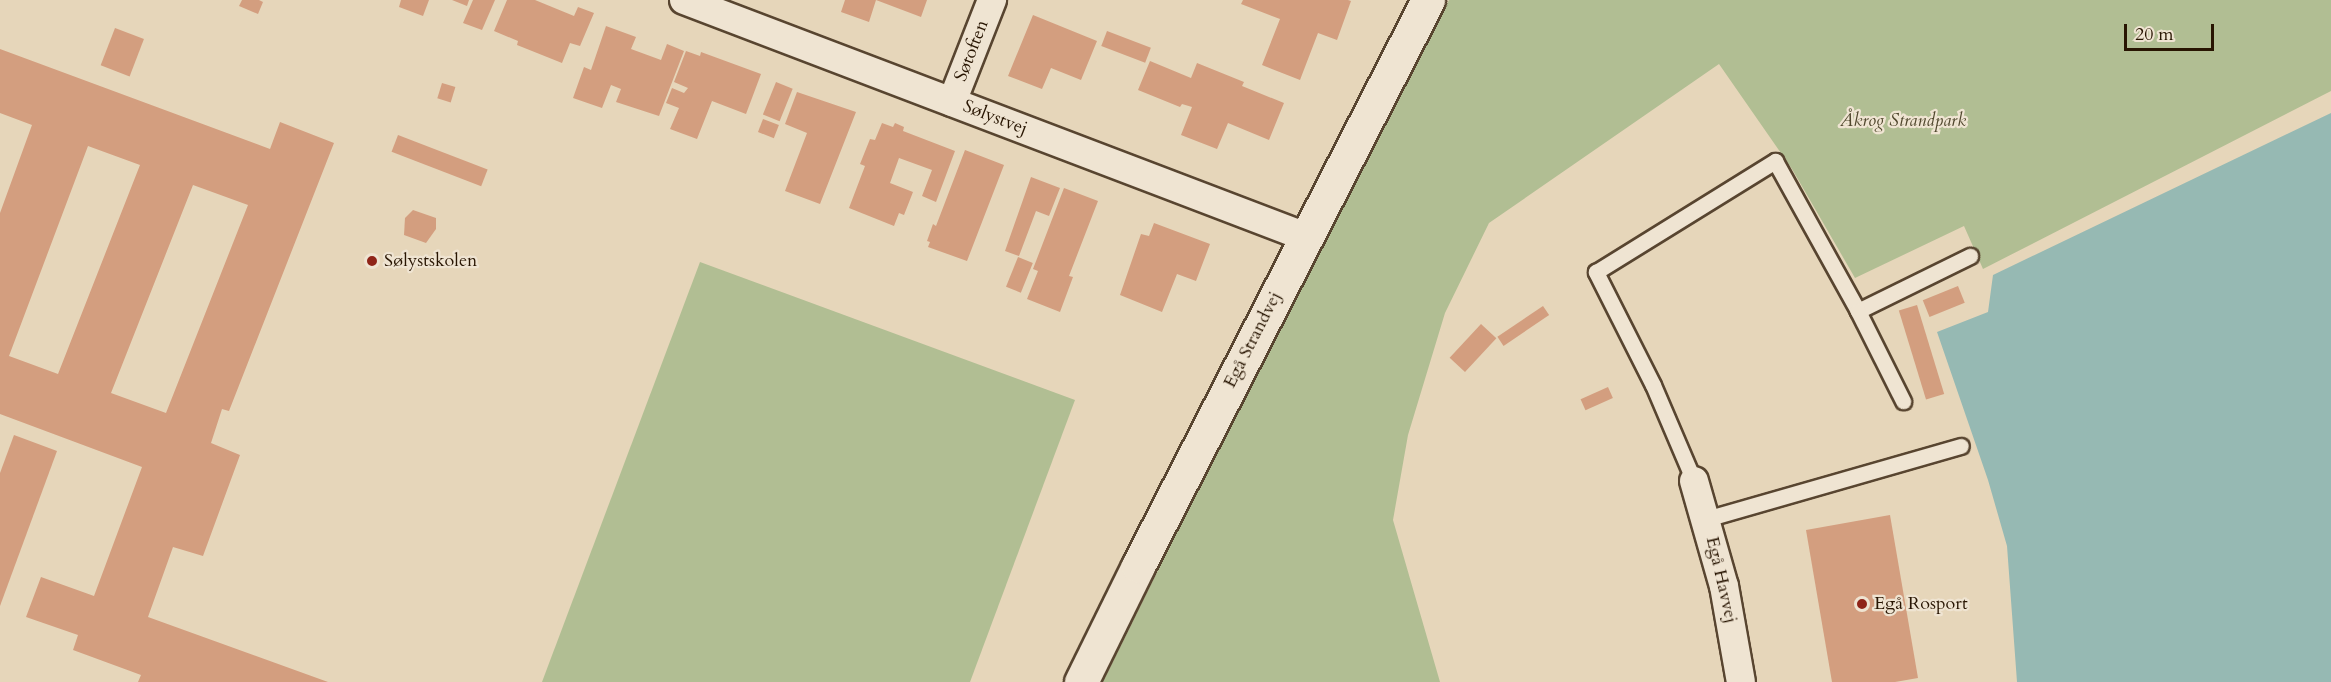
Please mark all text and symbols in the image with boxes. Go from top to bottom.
scale bar [2127,12,2217,50]
street label: Søtoften [950,17,994,85]
text: 20 m [2135,22,2174,47]
street label: Sølystvej [960,96,1030,140]
park label: Åkrog Strandpark [1840,110,1966,132]
place label: Sølystskolen [384,250,477,272]
marker: Sølystskolen [365,254,379,268]
street label: Egå Strandvej [1220,288,1286,392]
street label: Egå Havvej [1701,535,1741,625]
place label: Egå Rosport [1874,593,1968,615]
marker: Egå Rosport [1855,597,1869,611]

